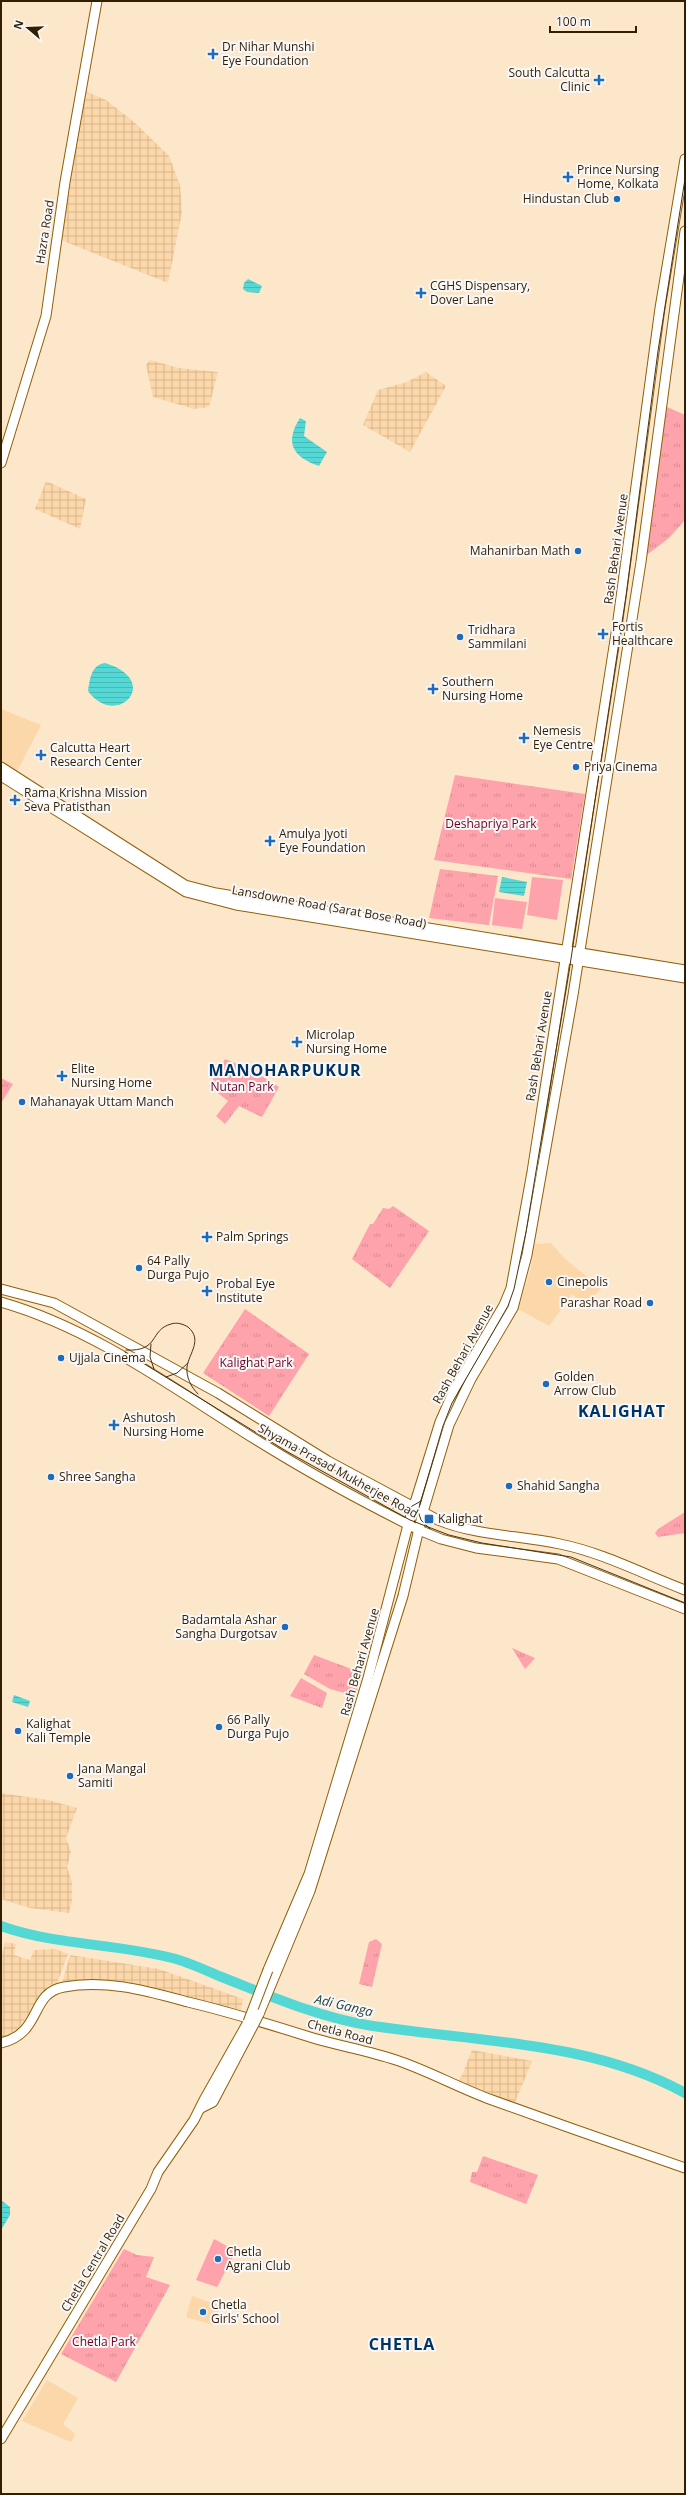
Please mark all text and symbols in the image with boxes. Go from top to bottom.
north arrow [8,8,48,48]
scale bar [550,8,636,34]
text: 100 m [556,13,591,30]
text: N [10,18,27,31]
place label: Dr Nihar Munshi Eye Foundation [222,38,314,69]
marker: Dr Nihar Munshi Eye Foundation [207,48,219,60]
place label: South Calcutta Clinic [509,64,590,95]
marker: South Calcutta Clinic [593,74,605,86]
place label: Prince Nursing Home, Kolkata [577,161,660,192]
marker: Prince Nursing Home, Kolkata [562,171,574,183]
place label: Hindustan Club [523,190,609,207]
marker: Hindustan Club [612,194,622,204]
street label: Hazra Road [31,199,58,265]
place label: CGHS Dispensary, Dover Lane [430,277,530,308]
marker: CGHS Dispensary, Dover Lane [415,287,427,299]
street label: Rash Behari Avenue [599,492,632,605]
place label: Mahanirban Math [470,542,570,559]
marker: Mahanirban Math [573,546,583,556]
place label: Fortis Healthcare [612,618,673,649]
place label: Tridhara Sammilani [468,621,527,652]
marker: Fortis Healthcare [597,628,609,640]
marker: Tridhara Sammilani [455,632,465,642]
place label: Southern Nursing Home [442,673,523,704]
marker: Southern Nursing Home [427,683,439,695]
place label: Nemesis Eye Centre [533,722,593,753]
marker: Nemesis Eye Centre [518,732,530,744]
place label: Calcutta Heart Research Center [50,739,142,770]
marker: Calcutta Heart Research Center [35,749,47,761]
place label: Priya Cinema [584,758,657,775]
marker: Priya Cinema [571,762,581,772]
place label: Rama Krishna Mission Seva Pratisthan [24,784,147,815]
marker: Rama Krishna Mission Seva Pratisthan [9,794,21,806]
park label: Deshapriya Park [445,815,537,832]
place label: Amulya Jyoti Eye Foundation [279,825,366,856]
marker: Amulya Jyoti Eye Foundation [264,835,276,847]
street label: Lansdowne Road (Sarat Bose Road) [230,881,428,932]
street label: Rash Behari Avenue [521,989,556,1102]
place label: Microlap Nursing Home [306,1026,387,1057]
marker: Microlap Nursing Home [291,1036,303,1048]
district label: MANOHARPUKUR [208,1059,362,1081]
place label: Elite Nursing Home [71,1060,152,1091]
marker: Elite Nursing Home [56,1070,68,1082]
park label: Nutan Park [211,1078,274,1095]
place label: Mahanayak Uttam Manch [30,1093,174,1110]
marker: Mahanayak Uttam Manch [17,1097,27,1107]
place label: Palm Springs [216,1228,289,1245]
marker: Palm Springs [201,1231,213,1243]
place label: 64 Pally Durga Pujo [147,1252,209,1283]
marker: 64 Pally Durga Pujo [134,1263,144,1273]
place label: Cinepolis [557,1273,608,1290]
place label: Probal Eye Institute [216,1275,275,1306]
marker: Cinepolis [544,1277,554,1287]
marker: Probal Eye Institute [201,1285,213,1297]
place label: Parashar Road [560,1294,642,1311]
marker: Parashar Road [645,1298,655,1308]
street label: Rash Behari Avenue [428,1301,497,1407]
place label: Ujjala Cinema [69,1349,146,1366]
marker: Ujjala Cinema [56,1353,66,1363]
park label: Kalighat Park [219,1354,293,1371]
place label: Golden Arrow Club [554,1368,616,1399]
marker: Golden Arrow Club [541,1379,551,1389]
district label: KALIGHAT [578,1400,666,1422]
place label: Ashutosh Nursing Home [123,1409,204,1440]
marker: Ashutosh Nursing Home [108,1419,120,1431]
street label: Shyama Prasad Mukherjee Road [255,1419,421,1522]
place label: Shree Sangha [59,1468,136,1485]
marker: Shree Sangha [46,1472,56,1482]
place label: Shahid Sangha [517,1477,600,1494]
marker: Shahid Sangha [504,1481,514,1491]
place label: Kalighat [438,1510,483,1527]
marker: Kalighat [423,1513,435,1525]
street label: Rash Behari Avenue [336,1606,383,1718]
place label: Badamtala Ashar Sangha Durgotsav [175,1611,277,1642]
marker: Badamtala Ashar Sangha Durgotsav [280,1622,290,1632]
place label: 66 Pally Durga Pujo [227,1711,289,1742]
place label: Kalighat Kali Temple [26,1715,91,1746]
marker: 66 Pally Durga Pujo [214,1722,224,1732]
marker: Kalighat Kali Temple [13,1726,23,1736]
place label: Jana Mangal Samiti [77,1760,146,1791]
marker: Jana Mangal Samiti [65,1771,75,1781]
water label: Adi Ganga [312,1989,376,2021]
street label: Chetla Road [305,2015,375,2048]
street label: Chetla Central Road [57,2211,128,2315]
place label: Chetla Agrani Club [226,2243,290,2274]
marker: Chetla Agrani Club [213,2254,223,2264]
place label: Chetla Girls' School [211,2296,279,2327]
marker: Chetla Girls' School [198,2307,208,2317]
park label: Chetla Park [72,2333,137,2350]
district label: CHETLA [369,2333,435,2355]

